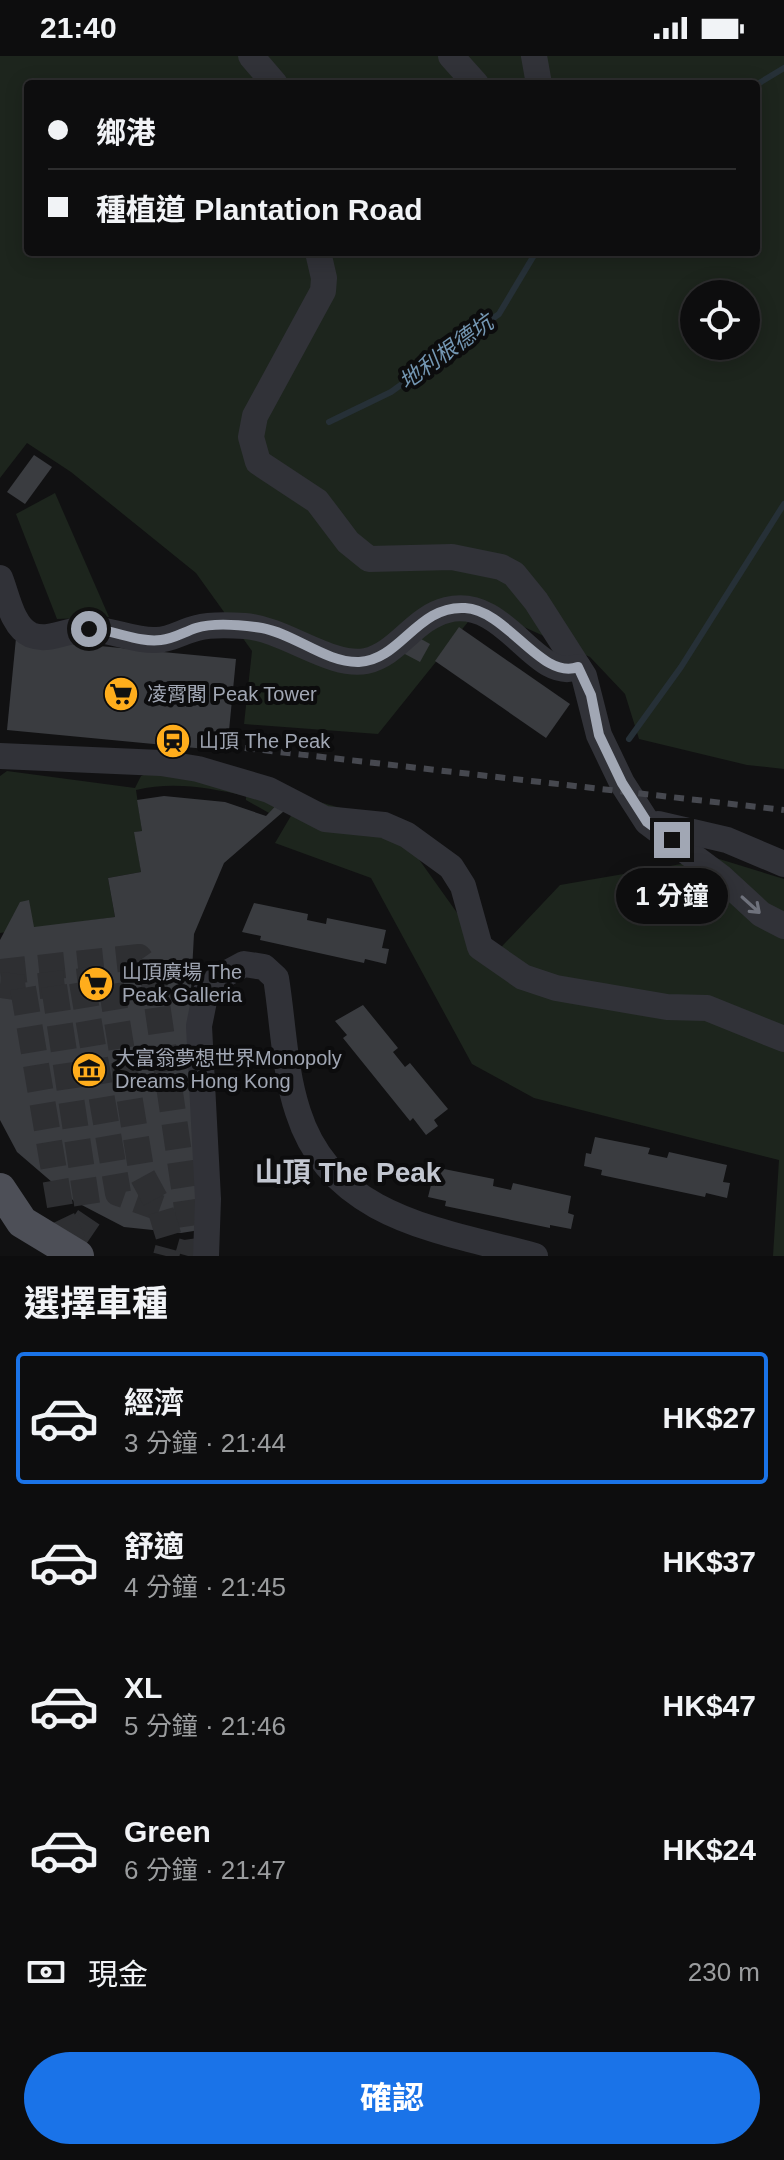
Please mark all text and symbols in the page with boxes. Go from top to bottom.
text: 21:40 [40,11,117,44]
text: 鄉港 [96,116,156,149]
text: 種植道 Plantation Road [96,193,423,226]
map controls [680,280,760,360]
button: locate [680,280,760,360]
water label: 地利根德坑 [394,308,500,394]
route start [71,611,107,647]
supermarket icon: 凌霄閣 Peak Tower [102,675,140,713]
place label: 凌霄閣 Peak Tower [147,683,317,705]
station icon: 山頂 The Peak [154,722,192,760]
place label: 山頂 The Peak [199,730,331,752]
route end [654,822,690,858]
callout: 1 分鐘 [616,868,728,924]
text: 1 分鐘 [635,881,709,911]
one-way arrow [741,895,761,913]
place label: 山頂廣場 The Peak Galleria [122,961,243,1006]
supermarket icon: 山頂廣場 The Peak Galleria [77,965,115,1003]
place label: 大富翁夢想世界Monopoly Dreams Hong Kong [115,1047,342,1092]
museum icon: 大富翁夢想世界Monopoly Dreams Hong Kong [70,1051,108,1089]
district label: 山頂 The Peak [255,1157,442,1188]
text: 選擇車種 [24,1283,168,1324]
icon: car [28,1382,100,1454]
text: 經濟 [124,1386,184,1419]
text: HK$27 [663,1401,756,1434]
text: 3 分鐘 · 21:44 [124,1428,286,1458]
icon: car [28,1526,100,1598]
text: 舒適 [124,1530,184,1563]
text: HK$37 [663,1545,756,1578]
text: 4 分鐘 · 21:45 [124,1572,286,1602]
icon: car [28,1670,100,1742]
text: XL [124,1671,162,1704]
text: HK$47 [663,1689,756,1722]
text: 5 分鐘 · 21:46 [124,1711,286,1741]
icon: car [28,1814,100,1886]
text: Green [124,1815,211,1848]
text: HK$24 [663,1833,756,1866]
text: 6 分鐘 · 21:47 [124,1855,286,1885]
icon: cash [24,1950,68,1994]
text: 230 m [688,1957,760,1987]
text: 現金 [88,1958,148,1991]
button: 確認 [24,2052,760,2144]

